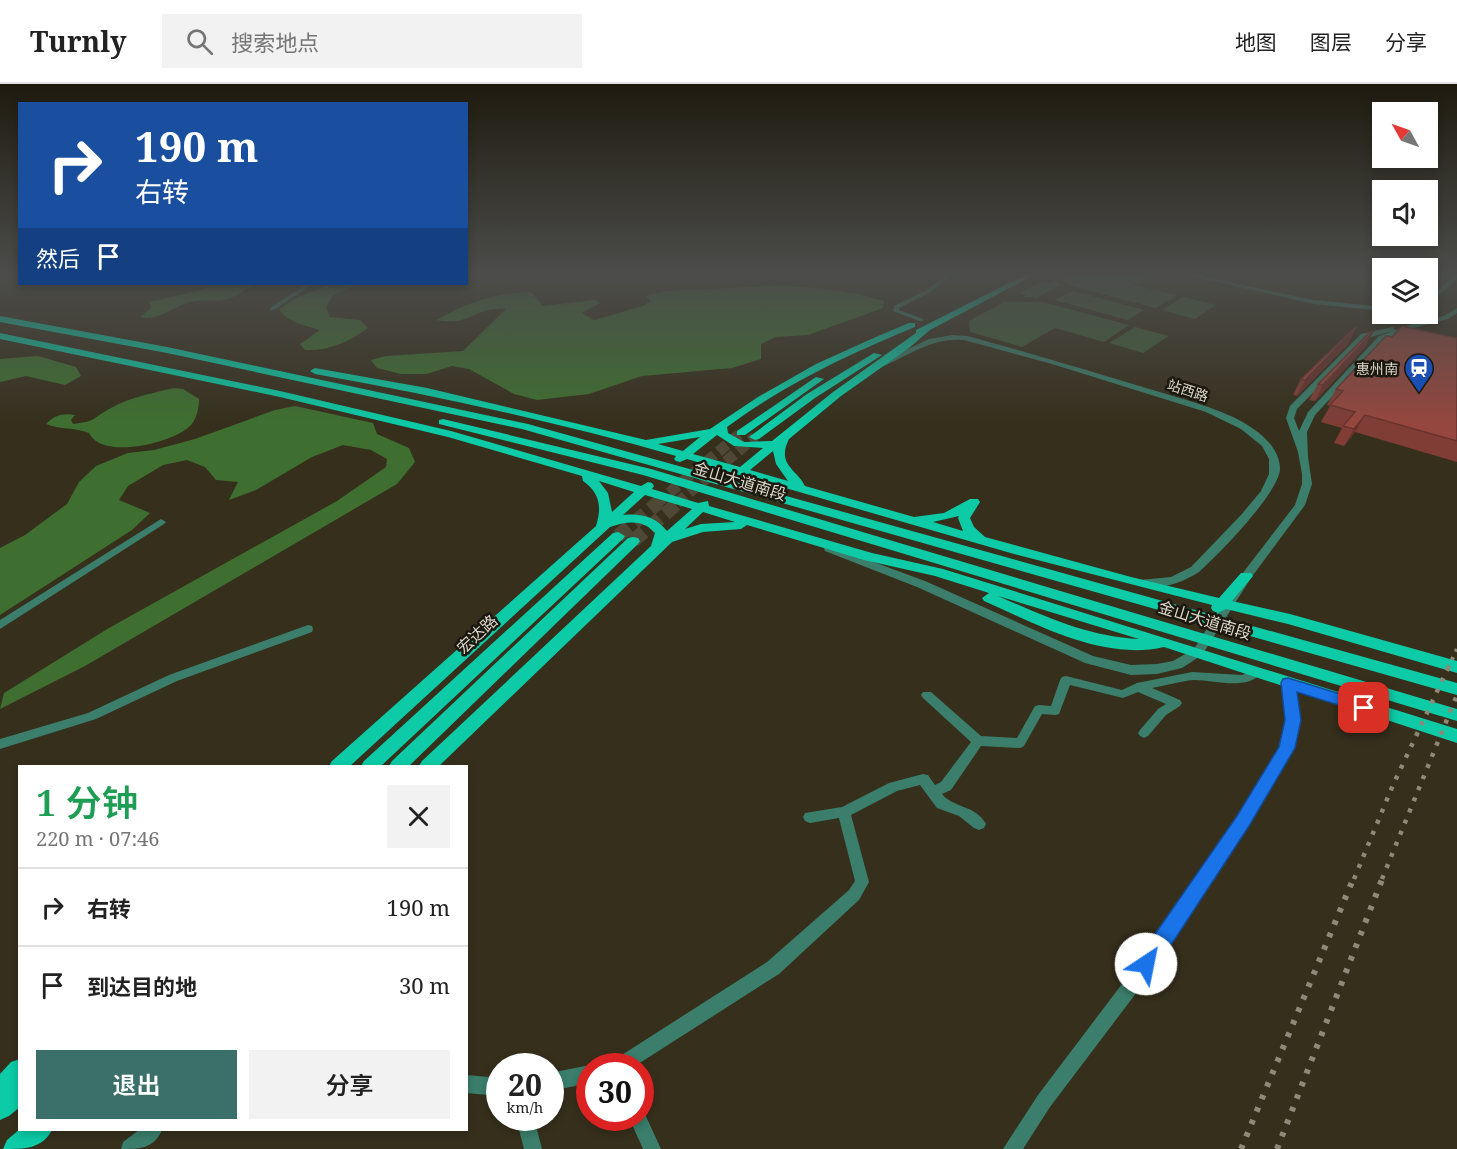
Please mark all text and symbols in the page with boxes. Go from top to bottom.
search box [162,14,582,68]
text: Turnly [30,22,126,60]
icon: search [183,25,216,58]
text: 搜索地点 [231,27,319,57]
text: 地图 [1235,28,1277,56]
text: 图层 [1310,28,1352,56]
text: 分享 [1385,28,1427,56]
north arrow [1372,102,1438,168]
map controls [1372,102,1438,324]
text: 190 m [135,117,259,174]
icon: right [36,126,114,204]
text: 右转 [135,173,189,210]
button: sound [1372,180,1438,246]
icon: arrive [92,240,125,273]
text: 然后 [36,243,80,273]
button: layers [1372,258,1438,324]
station icon: 惠州南 [1403,352,1435,394]
place label: 惠州南 [1356,359,1398,378]
street label: 站西路 [1165,374,1211,406]
street label: 金山大道南段 [691,456,789,506]
street label: 金山大道南段 [1156,595,1254,645]
street label: 宏达路 [452,610,502,658]
pin [1338,682,1389,733]
icon: arrive [1347,691,1380,724]
text: 1 分钟 [36,778,138,827]
button: close [387,785,450,848]
text: 220 m · 07:46 [36,825,159,852]
icon: right [36,891,69,924]
text: 190 m [387,892,450,922]
text: 右转 [87,893,131,923]
position arrow [1114,932,1178,996]
icon: arrive [36,969,69,1002]
text: 30 m [399,970,450,1000]
text: 到达目的地 [87,971,197,1001]
button: 退出 [36,1050,237,1119]
button: 分享 [249,1050,450,1119]
speed limit sign: 30 [576,1053,654,1131]
text: 20 [508,1064,542,1105]
text: km/h [507,1097,543,1117]

